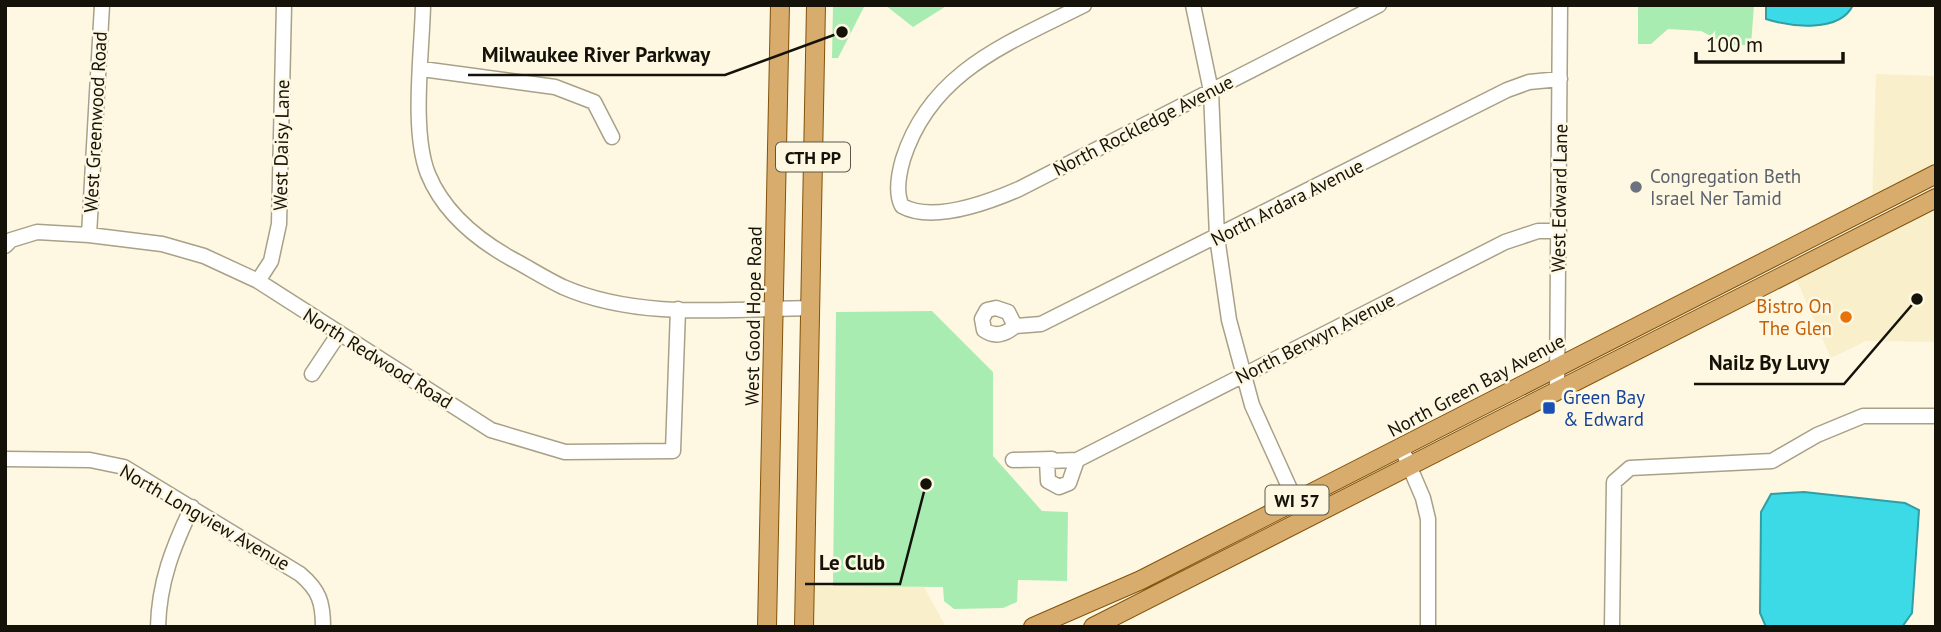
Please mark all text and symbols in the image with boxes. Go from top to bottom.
scale bar [1696,21,1843,65]
street label: West Greenwood Road [78,31,112,213]
text: 100 m [1706,31,1763,58]
callout: Milwaukee River Parkway [468,33,725,75]
text: Milwaukee River Parkway [482,41,711,68]
street label: North Rockledge Avenue [1049,69,1237,181]
street label: West Daisy Lane [268,79,294,211]
street label: West Edward Lane [1546,124,1572,272]
road number: CTH PP [776,142,850,172]
street label: North Ardara Avenue [1207,153,1367,251]
place label: Congregation Beth Israel Ner Tamid [1650,164,1801,210]
marker: Congregation Beth Israel Ner Tamid [1628,179,1644,195]
street label: West Good Hope Road [739,226,767,406]
street label: North Berwyn Avenue [1231,287,1399,389]
place label: Bistro On The Glen [1756,294,1832,340]
street label: North Redwood Road [299,302,457,414]
marker: Bistro On The Glen [1838,309,1854,325]
street label: North Green Bay Avenue [1383,328,1569,442]
callout: Nailz By Luvy [1694,342,1844,384]
text: Nailz By Luvy [1709,349,1830,376]
place label: Green Bay & Edward [1563,385,1645,431]
marker: Green Bay & Edward [1541,400,1557,416]
street label: North Longview Avenue [116,459,294,575]
road number: WI 57 [1266,486,1328,514]
callout: Le Club [805,542,900,584]
text: Le Club [819,549,885,576]

